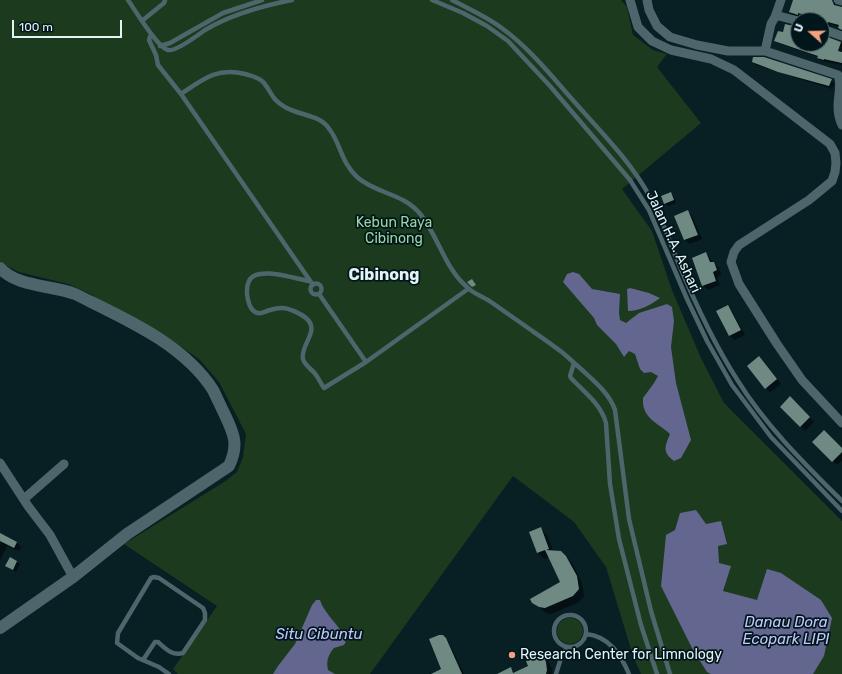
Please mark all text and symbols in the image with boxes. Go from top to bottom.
scale bar [14,12,124,38]
north arrow [790,12,830,52]
text: 100 m [19,20,53,34]
text: U [792,22,807,34]
street label: Jalan H.A. Ashari [642,188,704,296]
park label: Kebun Raya Cibinong [356,215,432,248]
district label: Cibinong [349,265,419,285]
water label: Danau Dora Ecopark LIPI [743,614,829,649]
water label: Situ Cibuntu [276,626,362,644]
place label: Research Center for Limnology [520,647,722,663]
marker: Research Center for Limnology [507,650,517,660]

